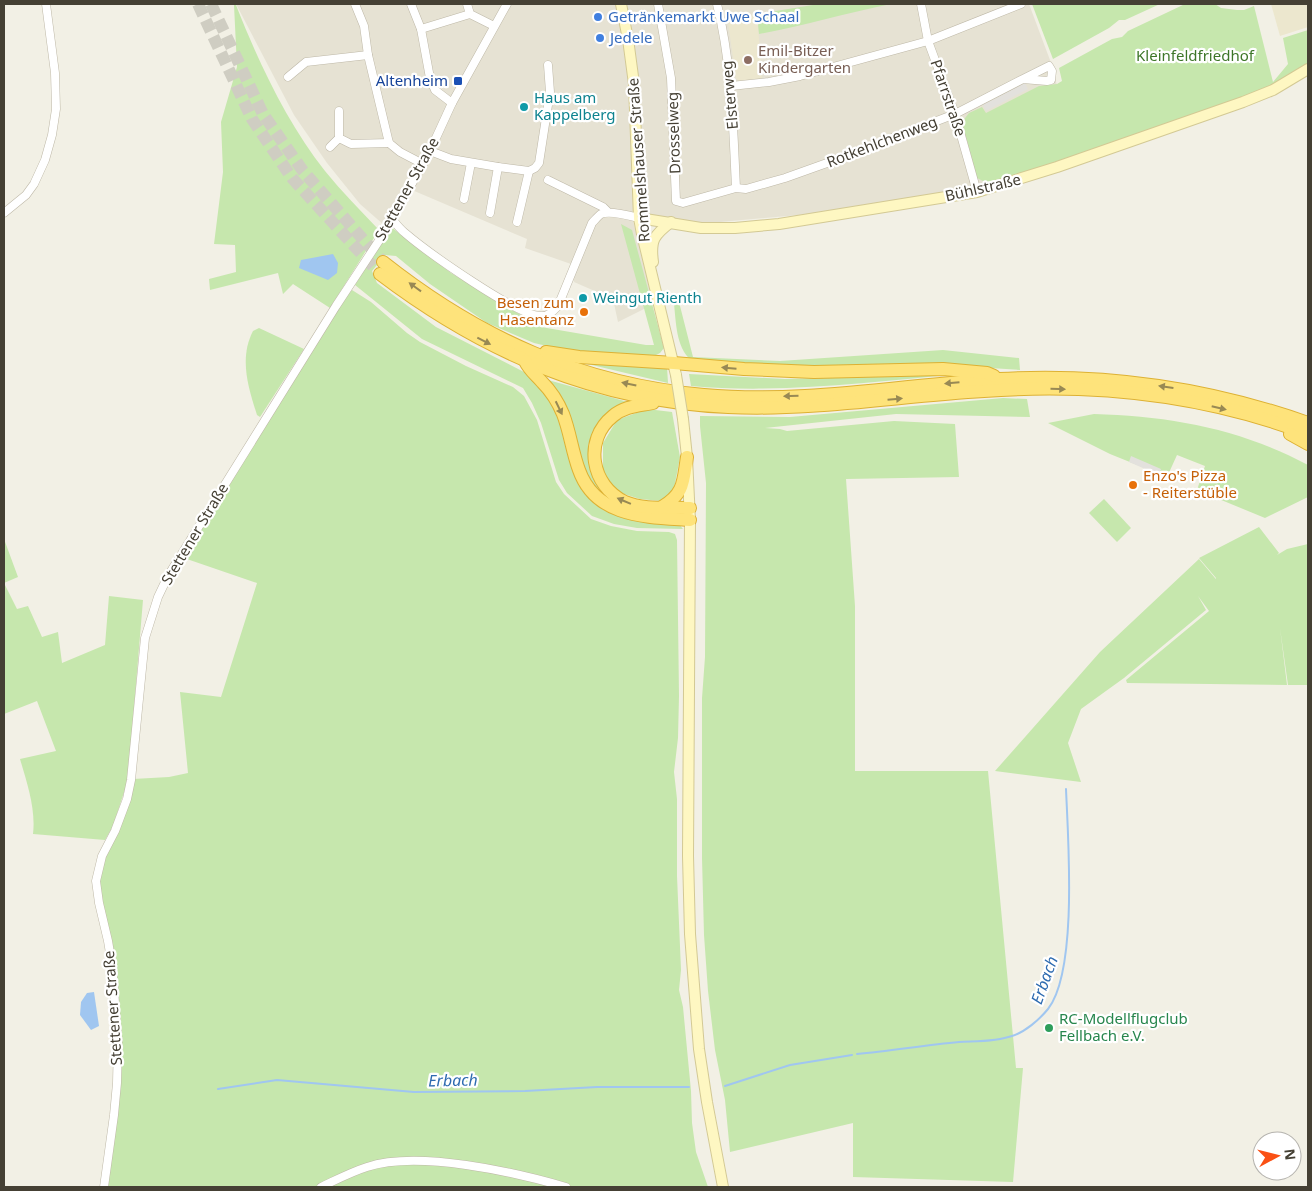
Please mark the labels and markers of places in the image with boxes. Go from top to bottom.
place label: Getränkemarkt Uwe Schaal [608,6,799,26]
marker: Getränkemarkt Uwe Schaal [592,11,604,23]
place label: Jedele [608,27,653,47]
marker: Jedele [594,32,606,44]
place label: Emil-Bitzer Kindergarten [758,40,851,77]
marker: Emil-Bitzer Kindergarten [742,54,754,66]
place label: Altenheim [376,70,448,90]
marker: Altenheim [452,75,464,87]
place label: Haus am Kappelberg [534,87,615,124]
marker: Haus am Kappelberg [518,101,530,113]
place label: Weingut Rienth [593,287,702,307]
place label: Besen zum Hasentanz [497,292,574,329]
marker: Weingut Rienth [577,292,589,304]
marker: Besen zum Hasentanz [578,306,590,318]
place label: Enzo's Pizza - Reiterstüble [1143,465,1237,502]
marker: Enzo's Pizza - Reiterstüble [1127,479,1139,491]
place label: RC-Modellflugclub Fellbach e.V. [1059,1008,1188,1045]
marker: RC-Modellflugclub Fellbach e.V. [1043,1022,1055,1034]

